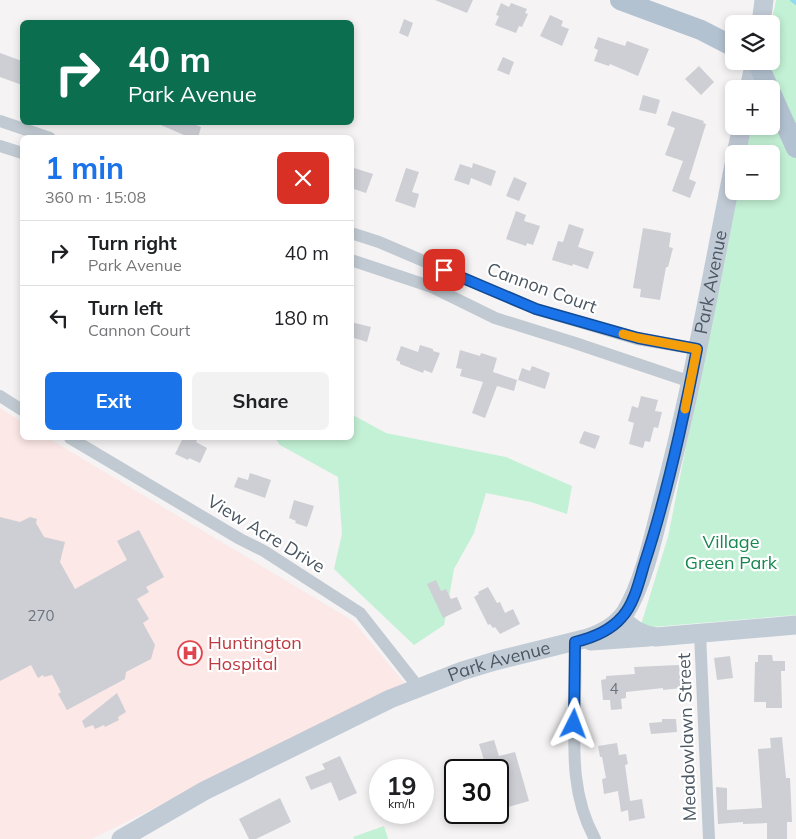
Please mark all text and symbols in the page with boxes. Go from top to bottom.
map controls [725,15,780,200]
button: layers [725,15,780,70]
text: 40 m [128,37,211,81]
icon: right [45,40,110,105]
text: Park Avenue [128,80,257,108]
button: + [725,80,780,135]
button: − [725,145,780,200]
text: 1 min [45,149,124,187]
button: close [277,152,329,204]
text: 360 m · 15:08 [45,187,146,207]
street label: Park Avenue [689,228,732,336]
text: Turn right [88,231,177,255]
icon: right [45,239,73,267]
text: 40 m [285,241,329,265]
pin [423,249,465,291]
text: Park Avenue [88,255,182,275]
icon: arrive [430,256,458,284]
street label: Cannon Court [484,257,600,318]
text: Turn left [88,296,163,320]
icon: left [45,304,73,332]
text: 180 m [273,306,329,330]
text: Cannon Court [88,320,190,340]
button: Exit [45,372,182,430]
button: Share [192,372,329,430]
street label: View Acre Drive [203,489,329,578]
park label: Village Green Park [685,530,778,574]
house number: 270 [27,606,55,625]
place label: Huntington Hospital [208,631,302,675]
street label: Park Avenue [444,636,553,686]
hospital icon: Huntington Hospital [177,640,203,666]
street label: Meadowlawn Street [672,653,701,822]
house number: 4 [609,679,619,698]
position arrow [547,697,599,749]
speed limit sign: 30 [444,759,509,824]
text: 19 [386,770,417,801]
text: km/h [388,796,415,811]

